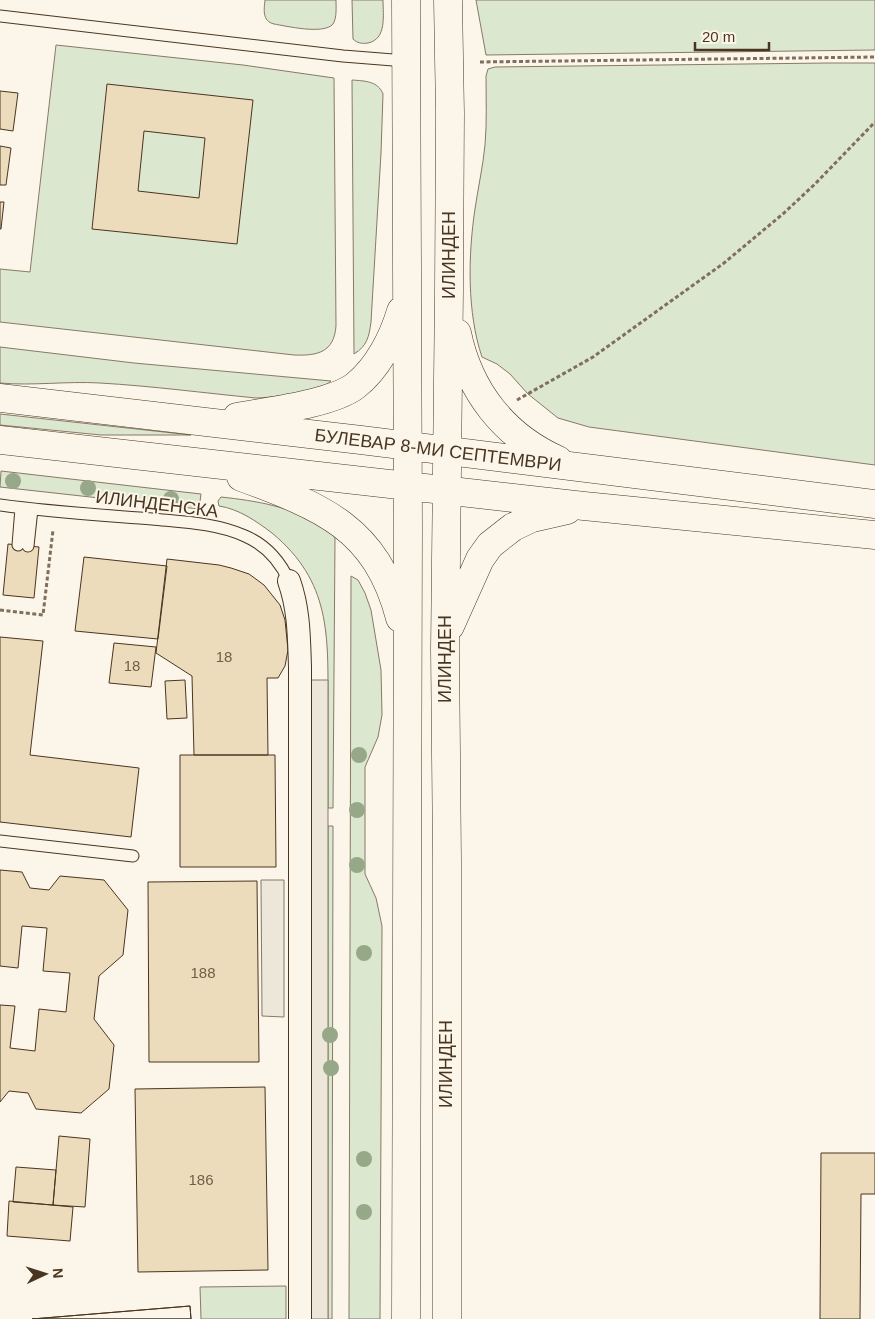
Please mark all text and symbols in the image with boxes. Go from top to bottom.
scale bar [695,20,769,52]
text: 20 m [702,28,735,45]
street label: ИЛИНДЕН [439,211,459,299]
street label: БУЛЕВАР 8-МИ СЕПТЕМВРИ [314,425,562,475]
street label: ИЛИНДЕНСКА [95,487,219,521]
street label: ИЛИНДЕН [435,615,455,703]
house number: 18 [216,648,232,665]
house number: 18 [124,657,140,674]
house number: 188 [190,964,216,981]
street label: ИЛИНДЕН [436,1020,456,1108]
house number: 186 [188,1171,214,1188]
north arrow [20,1249,70,1299]
text: N [50,1267,66,1279]

